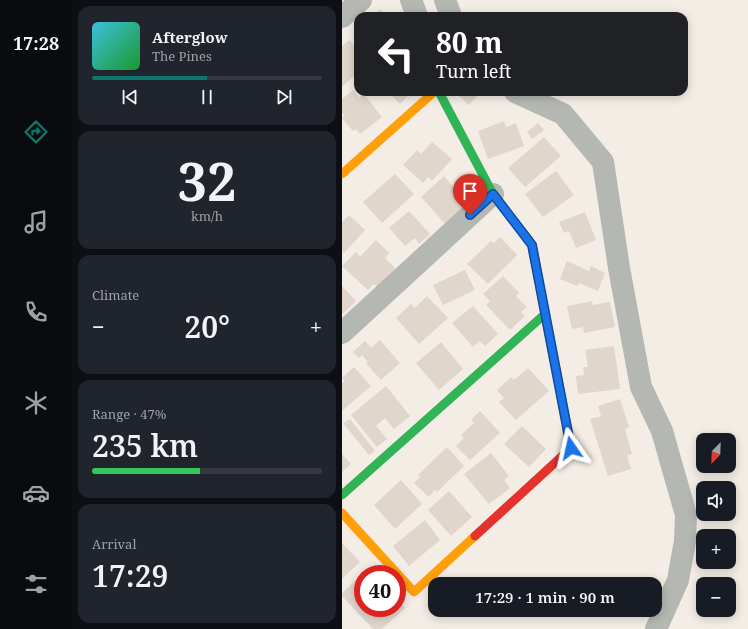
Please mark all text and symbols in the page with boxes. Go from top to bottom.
text: 80 m [436,23,503,61]
text: Afterglow [152,27,228,47]
icon: left [370,28,422,80]
text: 17:28 [13,31,59,55]
text: The Pines [152,47,212,65]
text: Turn left [436,59,511,83]
icon: previous [119,86,141,108]
icon: pause [196,86,218,108]
icon: next [273,86,295,108]
icon: directions [22,118,50,146]
text: 32 [178,145,236,216]
pin [453,174,487,215]
icon: arrive [459,180,481,202]
text: km/h [191,207,223,225]
icon: music [22,208,50,236]
text: Climate [92,286,139,304]
icon: phone [22,298,50,326]
text: 20° [184,306,230,347]
text: − [92,311,105,341]
text: + [310,311,322,341]
icon: climate [22,389,50,417]
text: Range · 47% [92,405,166,423]
text: 235 km [92,425,198,466]
position arrow [550,427,592,469]
north arrow [696,433,736,473]
map controls [696,433,736,617]
icon: car [22,479,50,507]
button: sound [696,481,736,521]
button: + [696,529,736,569]
text: Arrival [92,535,136,553]
text: 17:29 [92,555,168,596]
speed limit sign: 40 [354,565,406,617]
icon: filters [22,570,50,598]
button: − [696,577,736,617]
text: 17:29 · 1 min · 90 m [475,587,615,607]

